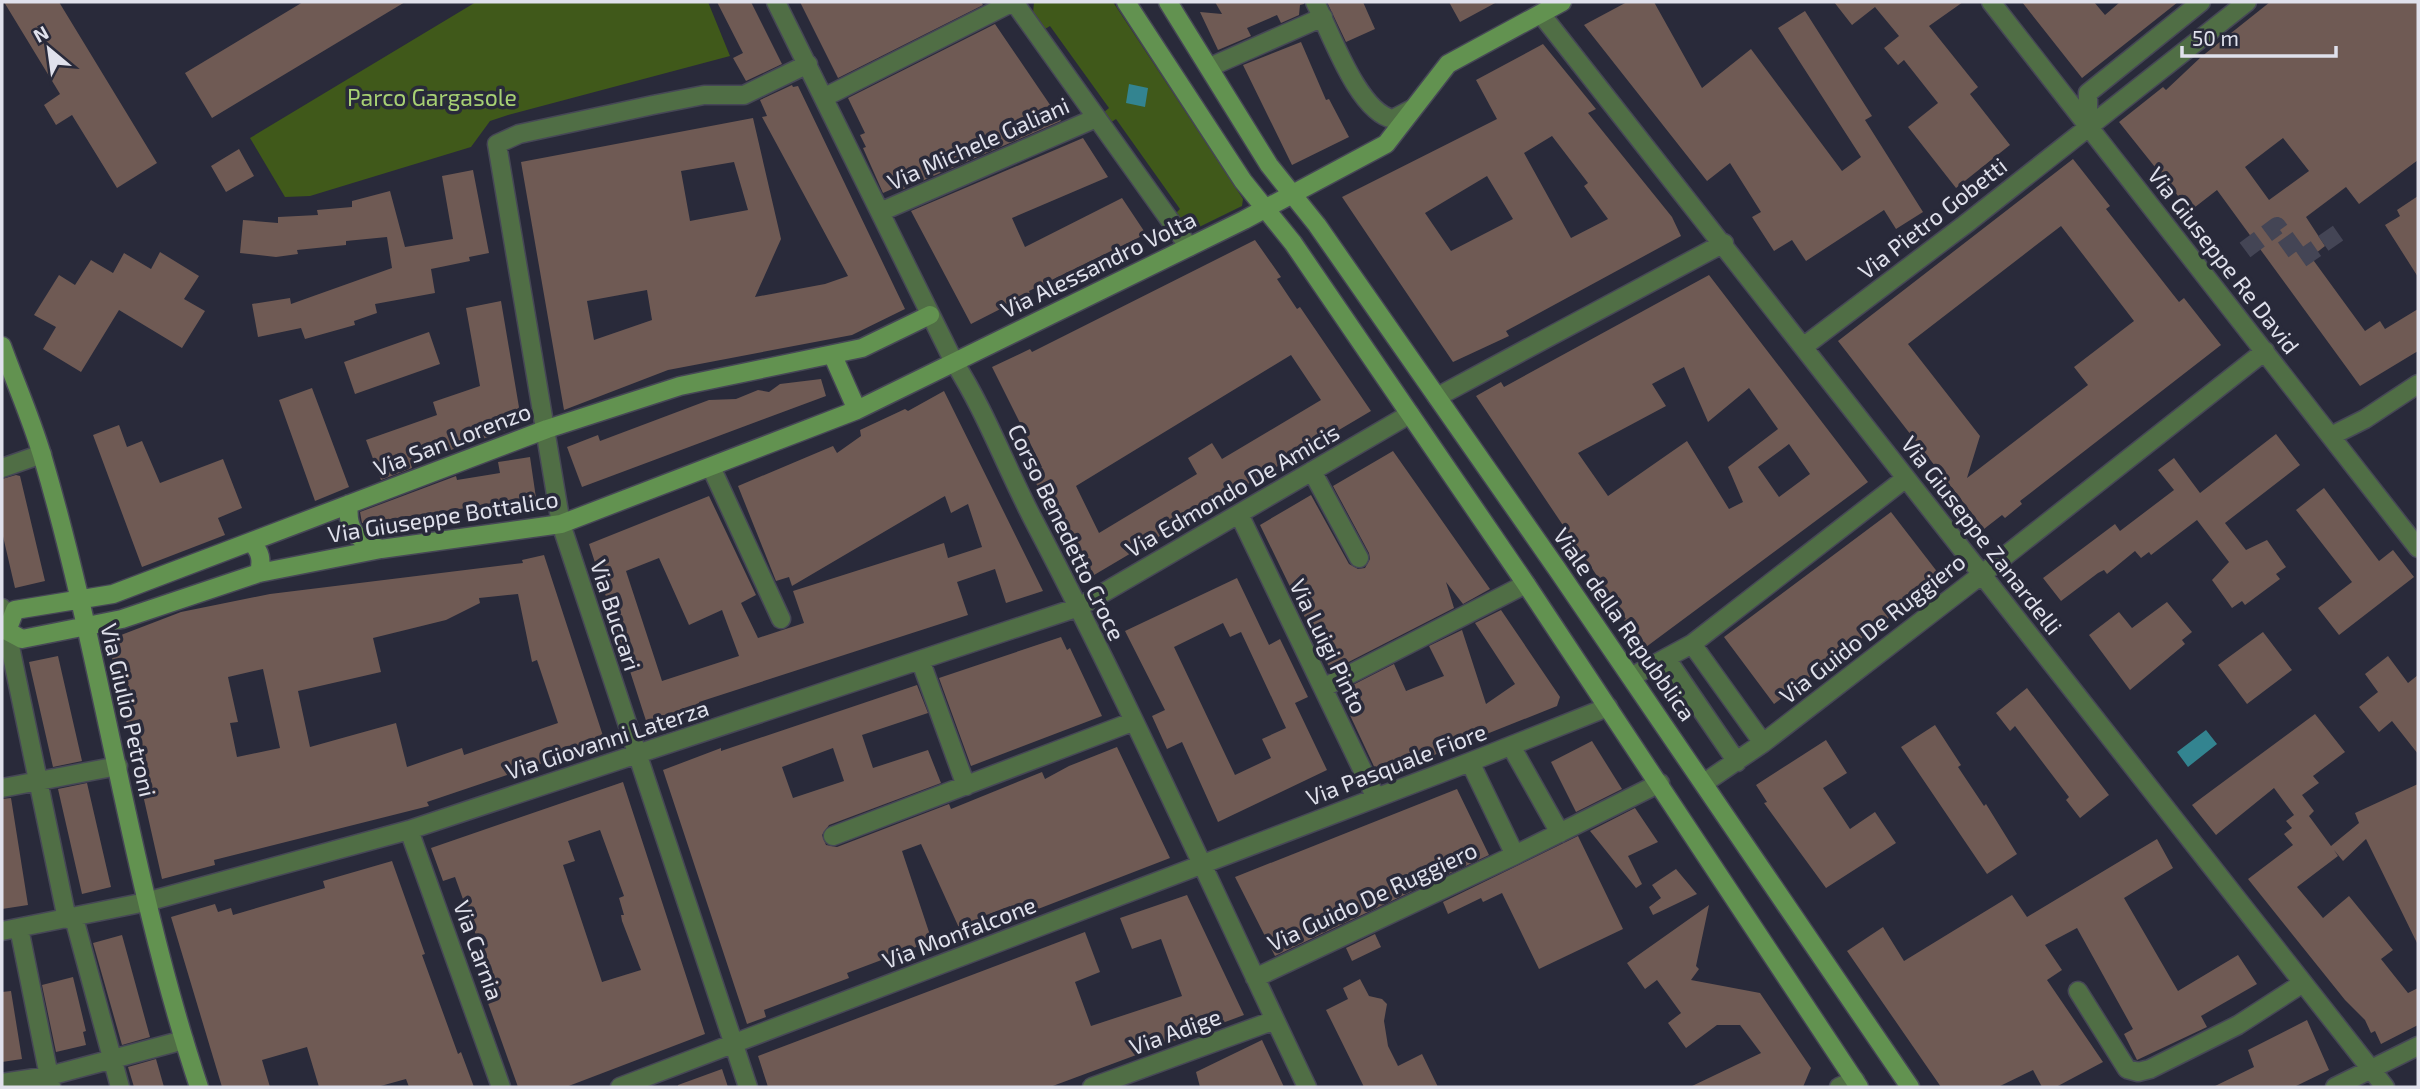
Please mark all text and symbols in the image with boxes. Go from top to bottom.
north arrow [14,14,84,84]
scale bar [2182,14,2336,58]
text: N [29,20,52,47]
text: 50 m [2192,25,2239,50]
park label: Parco Gargasole [347,83,517,111]
street label: Via Michele Galiani [883,90,1073,196]
street label: Via Pietro Gobetti [1852,151,2012,285]
street label: Via Giuseppe Re David [2142,161,2306,359]
street label: Via Alessandro Volta [996,205,1200,323]
street label: Via San Lorenzo [370,396,534,482]
street label: Via Edmondo De Amicis [1120,417,1344,563]
street label: Corso Benedetto Croce [1002,419,1132,645]
street label: Via Giuseppe Zanardelli [1896,430,2068,640]
street label: Via Giuseppe Bottalico [326,484,560,548]
street label: Viale della Repubblica [1548,522,1702,726]
street label: Via Guido De Ruggiero [1774,547,1970,709]
street label: Via Buccari [585,556,647,674]
street label: Via Luigi Pinto [1284,574,1374,718]
street label: Via Giulio Petroni [95,621,163,799]
street label: Via Giovanni Laterza [502,693,712,785]
street label: Via Pasquale Fiore [1302,717,1490,811]
street label: Via Guido De Ruggiero [1263,835,1481,957]
street label: Via Monfalcone [878,890,1040,974]
street label: Via Carnia [448,896,510,1004]
street label: Via Adige [1125,1002,1225,1060]

